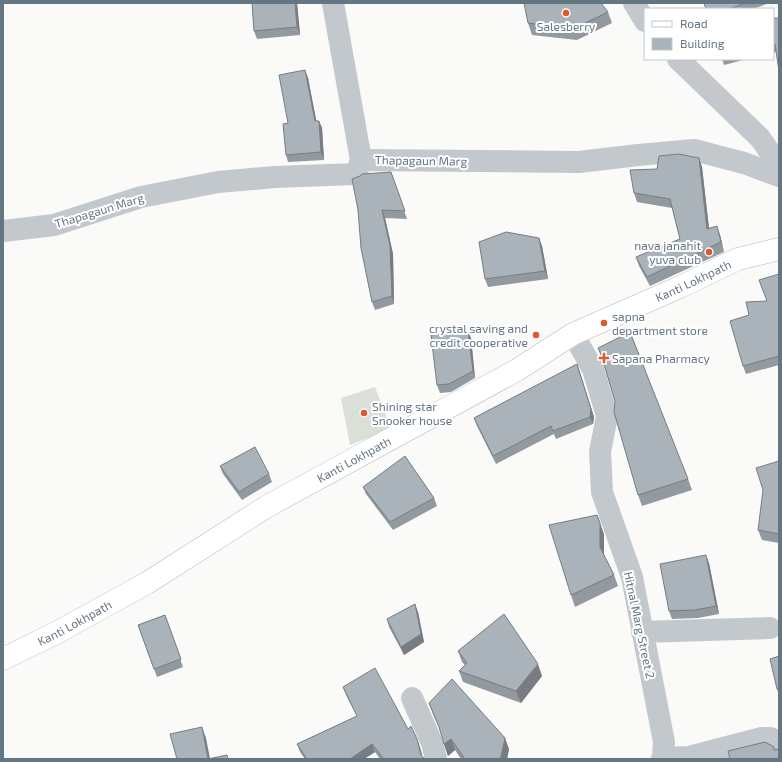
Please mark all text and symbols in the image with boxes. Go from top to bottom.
marker: Salesberry [561,8,571,18]
legend [644,8,774,60]
text: Road [680,16,708,30]
place label: Salesberry [537,19,596,33]
text: Building [680,36,725,50]
street label: Thapagaun Marg [375,152,468,168]
street label: Thapagaun Marg [53,190,145,230]
place label: nava janahit yuva club [634,238,701,266]
marker: nava janahit yuva club [704,247,714,257]
street label: Kanti Lokhpath [653,257,733,304]
place label: sapna department store [612,309,708,337]
marker: sapna department store [599,318,609,328]
place label: crystal saving and credit cooperative [429,321,528,349]
marker: crystal saving and credit cooperative [531,330,541,340]
place label: Sapana Pharmacy [612,351,711,365]
marker: Sapana Pharmacy [599,353,609,363]
place label: Shining star Snooker house [372,399,452,427]
marker: Shining star Snooker house [359,408,369,418]
street label: Kanti Lokhpath [314,433,393,485]
street label: Hitnal Marg Street 2 [622,570,658,680]
street label: Kanti Lokhpath [35,597,114,648]

